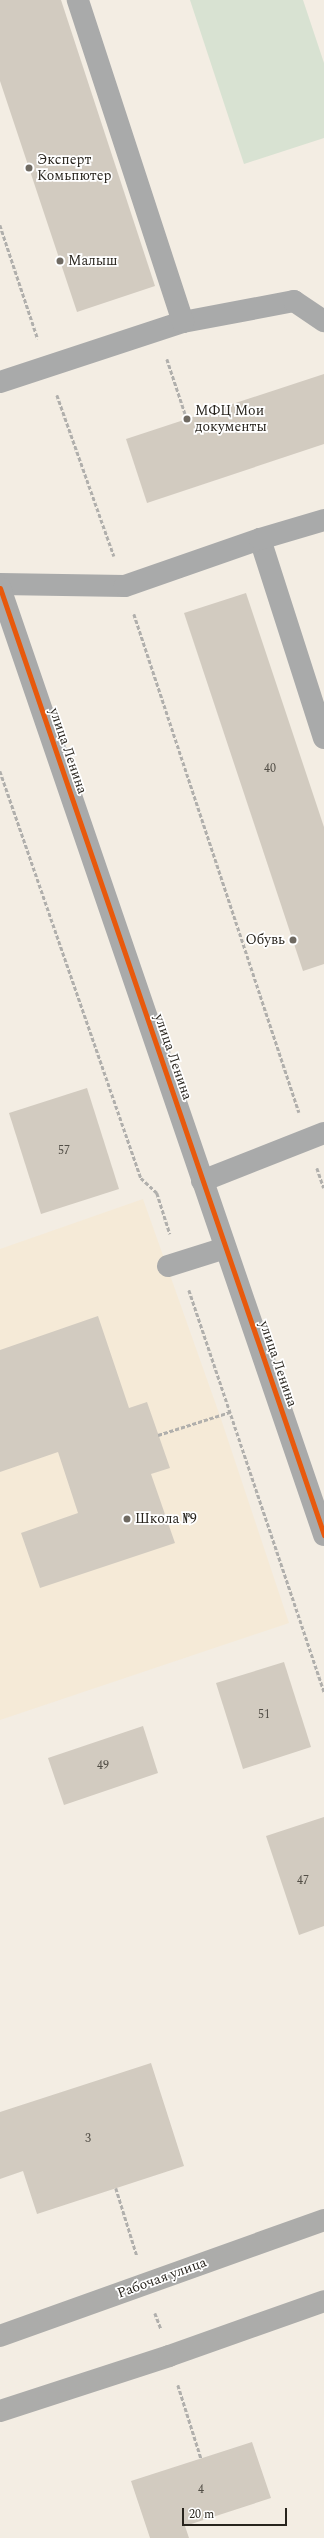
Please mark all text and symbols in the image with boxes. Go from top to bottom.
place label: Эксперт Комьпютер [37,152,111,184]
marker: Эксперт Комьпютер [24,163,34,173]
place label: Малыш [68,253,117,269]
marker: Малыш [55,256,65,266]
place label: МФЦ Мои документы [195,403,267,436]
marker: МФЦ Мои документы [182,414,192,424]
street label: улица Ленина [45,706,91,796]
house number: 40 [264,762,276,776]
place label: Обувь [245,932,285,948]
marker: Обувь [288,935,298,945]
street label: улица Ленина [150,1012,196,1102]
house number: 57 [58,1144,70,1158]
street label: улица Ленина [255,1319,301,1409]
place label: Школа №9 [135,1511,197,1527]
marker: Школа №9 [122,1514,132,1524]
house number: 51 [258,1708,270,1722]
house number: 49 [97,1759,109,1773]
house number: 47 [297,1874,309,1888]
house number: 3 [85,2132,91,2146]
street label: Рабочая улица [115,2254,209,2302]
house number: 4 [198,2483,204,2497]
scale bar [184,2500,289,2526]
text: 20 m [189,2505,214,2524]

